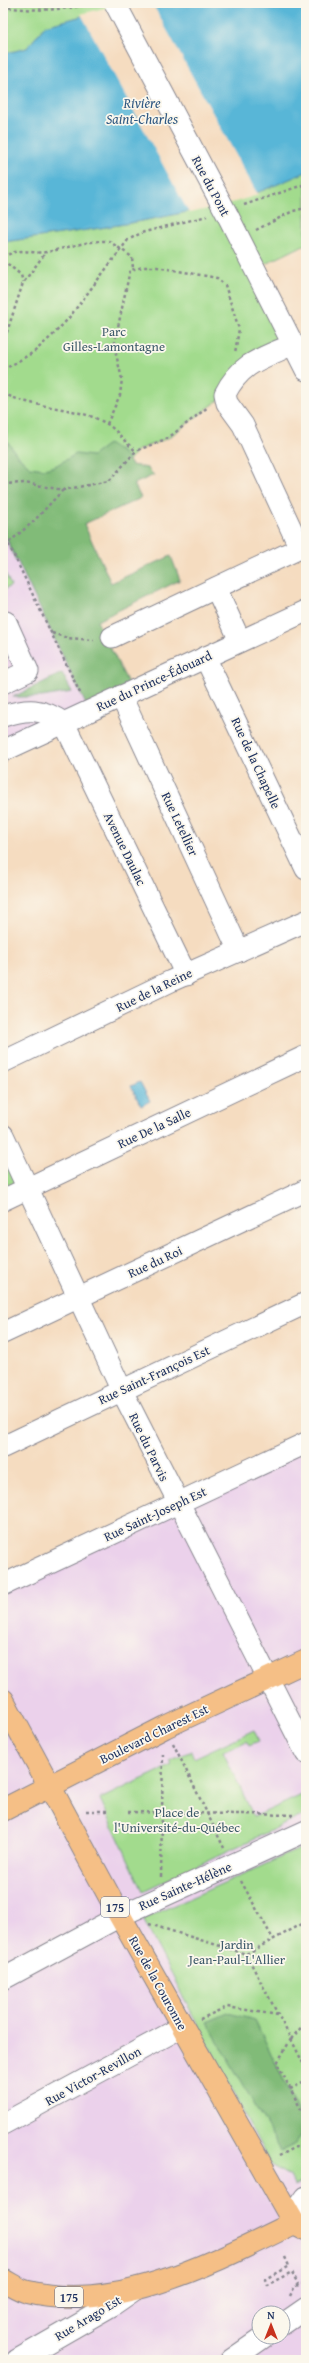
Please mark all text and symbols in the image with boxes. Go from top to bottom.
water label: Rivière Saint-Charles [106,93,178,129]
street label: Rue du Pont [187,152,235,220]
park label: Parc Gilles-Lamontagne [63,322,165,356]
street label: Rue du Prince-Édouard [93,646,215,716]
street label: Rue de la Chapelle [226,714,286,812]
street label: Rue Letellier [157,789,203,860]
street label: Avenue Daulac [99,809,151,889]
street label: Rue de la Reine [113,963,195,1017]
street label: Rue De la Salle [114,1103,194,1153]
street label: Rue du Roi [125,1241,186,1283]
street label: Rue Saint-François Est [95,1341,213,1409]
street label: Rue du Parvis [124,1410,174,1484]
street label: Rue Saint-Joseph Est [100,1482,210,1546]
street label: Boulevard Charest Est [96,1699,212,1769]
park label: Place de l'Université-du-Québec [114,1803,240,1837]
street label: Rue Sainte-Hélène [135,1857,235,1915]
road number: 175 [101,1897,129,1917]
street label: Rue de la Couronne [124,1932,192,2034]
park label: Jardin Jean-Paul-L'Allier [187,1935,286,1969]
street label: Rue Victor-Revillon [41,2041,145,2110]
road number: 175 [55,2287,83,2307]
street label: Rue Arago Est [51,2290,125,2345]
north arrow [251,2305,291,2345]
text: N [267,2307,275,2323]

